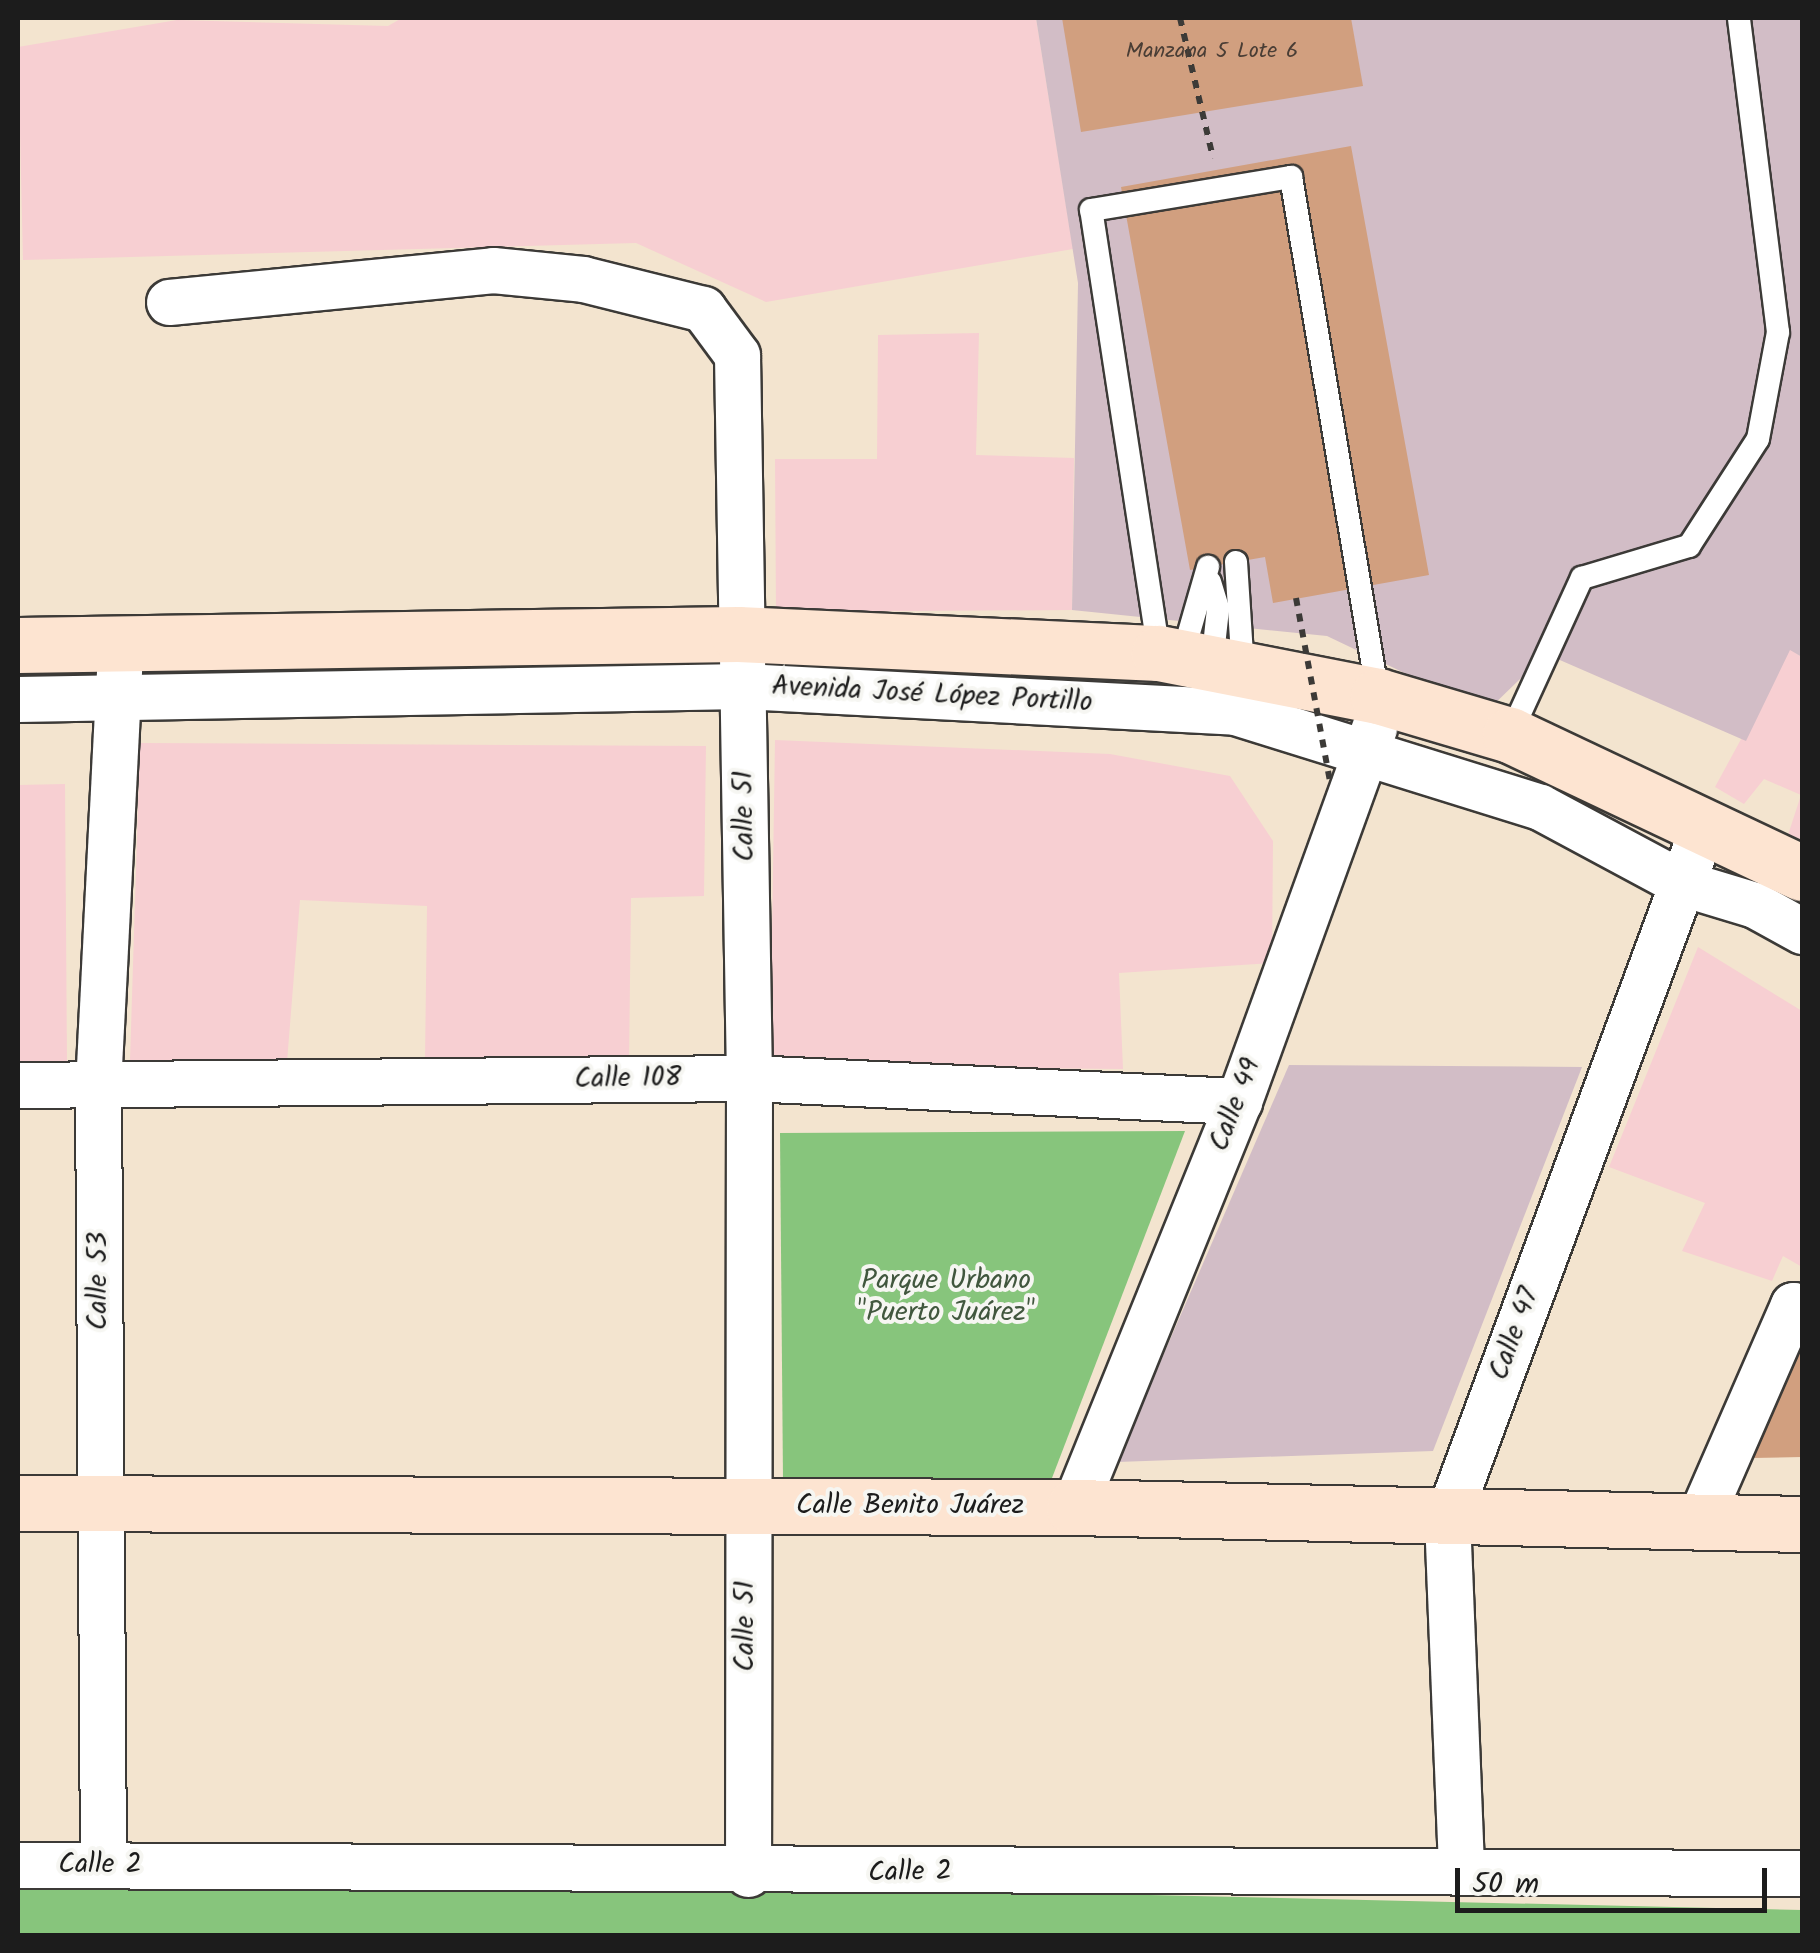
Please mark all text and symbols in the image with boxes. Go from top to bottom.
house number: Manzana 5 Lote 6 [1126,39,1298,65]
street label: Avenida José López Portillo [771,670,1093,720]
street label: Calle 51 [727,770,763,862]
street label: Calle 49 [1203,1054,1269,1156]
street label: Calle 108 [574,1061,682,1097]
street label: Calle 53 [82,1232,116,1330]
park label: Parque Urbano "Puerto Juárez" [857,1264,1035,1330]
street label: Calle 47 [1483,1283,1547,1385]
street label: Calle Benito Juárez [796,1489,1024,1523]
street label: Calle 51 [729,1580,763,1672]
street label: Calle 2 [58,1848,142,1882]
scale bar [1460,1848,1772,1910]
street label: Calle 2 [868,1855,952,1891]
text: 50 m [1472,1861,1539,1909]

